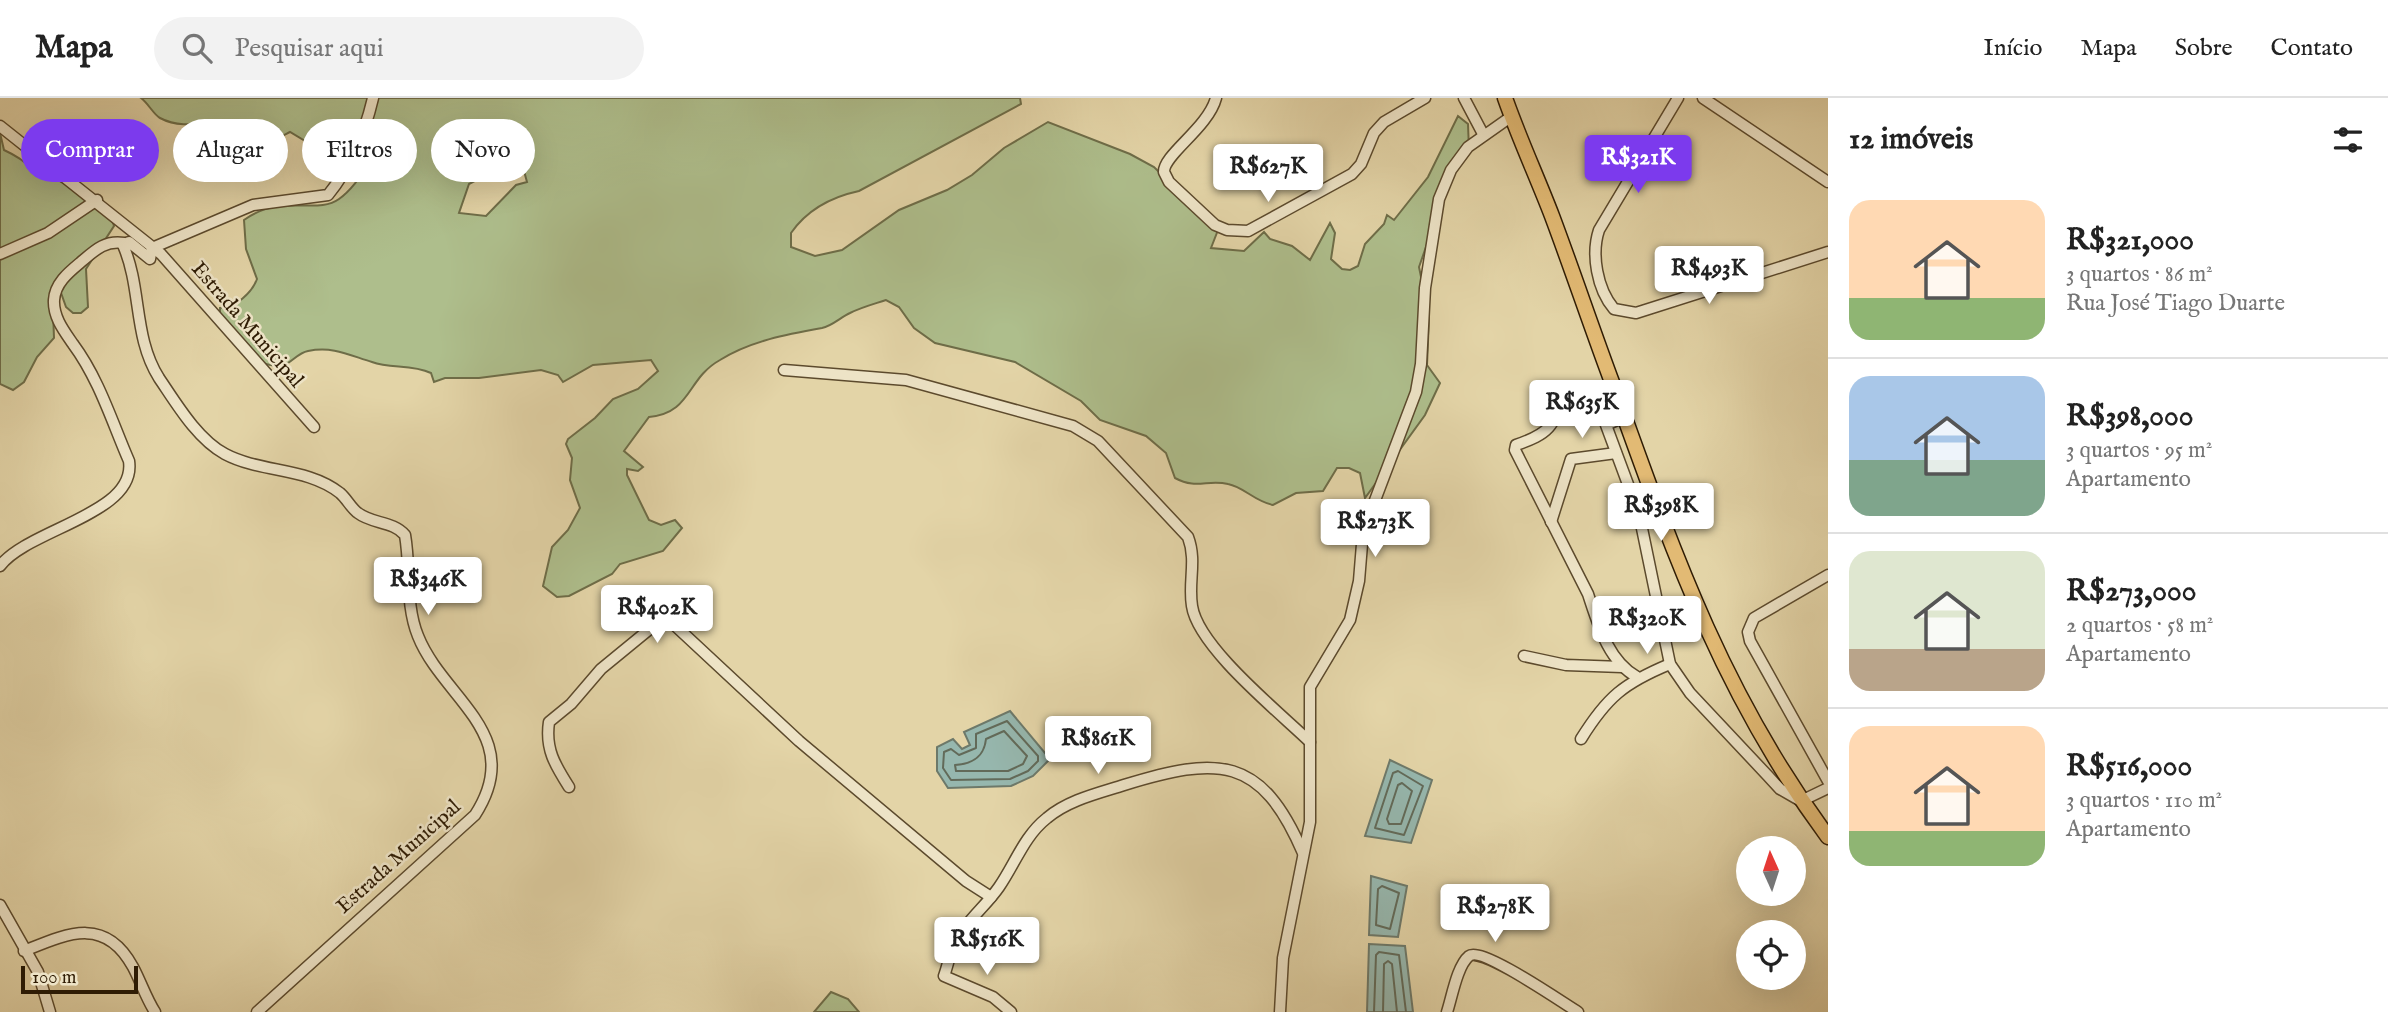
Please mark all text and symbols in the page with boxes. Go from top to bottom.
search box [154,17,644,80]
text: Mapa [35,27,112,69]
icon: search [178,29,216,67]
text: Pesquisar aqui [234,32,384,65]
text: Início [1983,33,2042,64]
text: Mapa [2080,33,2137,64]
text: Sobre [2175,33,2233,64]
text: Contato [2271,33,2353,64]
chip: Comprar [21,119,159,182]
chip: Alugar [173,119,288,182]
chip: Filtros [302,119,417,182]
chip: Novo [431,119,535,182]
text: 12 imóveis [1849,121,1973,159]
icon: filters [2329,121,2367,159]
pin: R$321K [1581,136,1695,195]
text: R$321K [1601,143,1675,172]
pin: R$627K [1211,144,1325,204]
text: R$627K [1229,152,1307,181]
text: R$321,000 [2066,222,2194,260]
icon: home [1905,228,1989,312]
pin: R$493K [1652,246,1766,306]
text: R$493K [1671,254,1747,283]
street label: Estrada Municipal [185,256,309,394]
text: 3 quartos · 86 m² [2066,260,2213,289]
text: Rua José Tiago Duarte [2066,289,2285,318]
pin: R$635K [1525,380,1639,440]
text: R$635K [1545,388,1619,417]
text: R$398,000 [2066,398,2194,436]
icon: home [1905,404,1989,488]
text: 3 quartos · 95 m² [2066,436,2212,465]
text: Apartamento [2066,465,2191,494]
pin: R$398K [1604,484,1718,543]
text: R$398K [1624,491,1698,520]
pin: R$273K [1318,500,1432,559]
text: R$273K [1337,507,1413,536]
pin: R$346K [371,558,485,617]
text: R$346K [390,565,466,594]
text: R$273,000 [2066,573,2196,611]
icon: home [1905,579,1989,663]
pin: R$402K [600,586,714,645]
text: R$402K [617,593,697,622]
pin: R$320K [1590,596,1704,656]
text: R$320K [1608,604,1686,633]
text: 2 quartos · 58 m² [2066,611,2213,640]
text: Apartamento [2066,640,2191,669]
pin: R$861K [1041,716,1155,776]
text: R$861K [1061,724,1135,753]
text: R$516,000 [2066,748,2192,786]
icon: home [1905,754,1989,838]
text: 3 quartos · 110 m² [2066,786,2222,815]
street label: Estrada Municipal [331,794,467,920]
text: Apartamento [2066,815,2191,844]
north arrow [1736,836,1806,906]
map controls [1736,836,1806,990]
pin: R$278K [1438,884,1552,944]
text: R$278K [1456,892,1534,921]
pin: R$516K [930,918,1044,977]
button: locate [1736,920,1806,990]
text: R$516K [950,925,1024,954]
scale bar [21,963,138,995]
text: 100 m [32,966,76,990]

